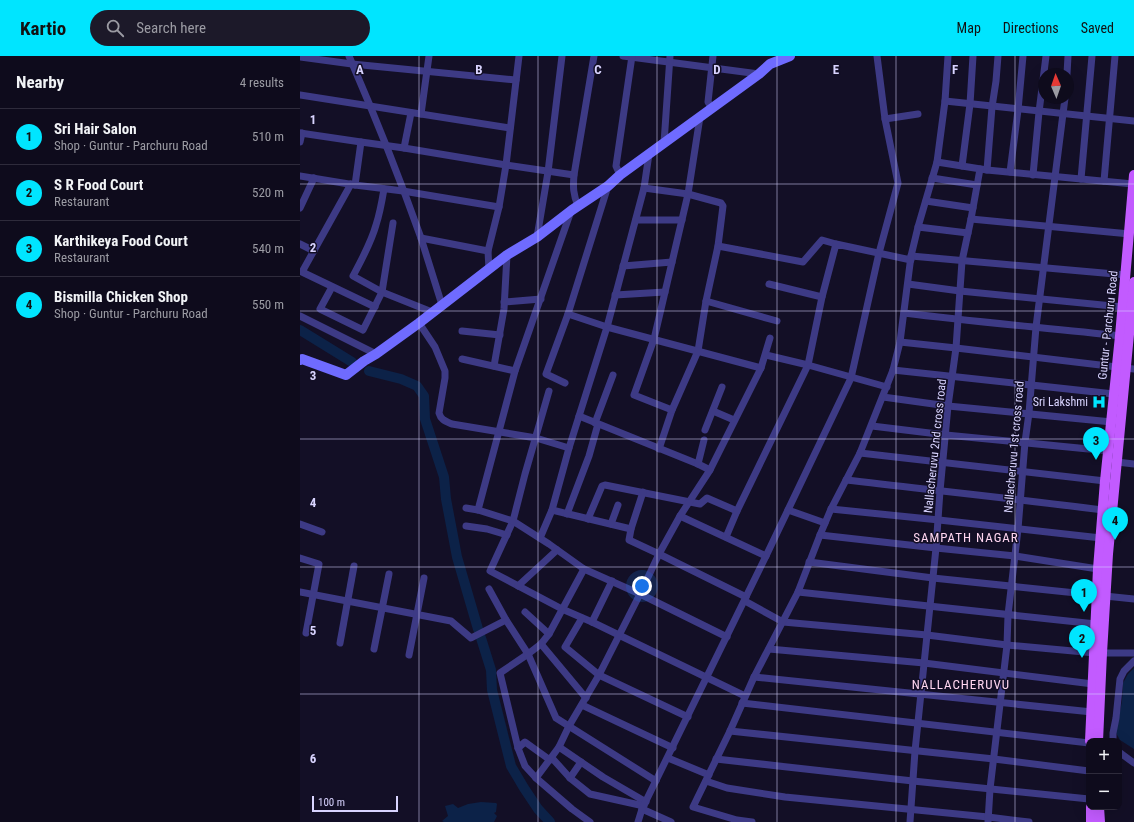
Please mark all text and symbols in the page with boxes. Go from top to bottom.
search box [90,10,370,46]
text: Kartio [20,17,66,40]
icon: search [104,17,126,39]
text: Search here [136,19,206,37]
text: Map [957,20,981,36]
text: Directions [1003,20,1059,36]
text: Saved [1081,20,1114,36]
text: A [356,62,364,77]
text: B [475,62,483,77]
text: C [594,62,602,77]
text: D [713,62,721,77]
text: E [833,62,840,77]
text: F [952,62,958,77]
north arrow [1038,68,1074,104]
text: Nearby [16,72,64,92]
text: 4 results [240,75,284,90]
text: 1 [310,112,316,127]
text: Sri Hair Salon [54,120,137,138]
text: 1 [26,129,32,144]
text: 510 m [252,129,284,144]
text: Shop · Guntur - Parchuru Road [54,138,208,153]
text: S R Food Court [54,176,143,194]
text: 2 [26,185,32,200]
text: 520 m [252,185,284,200]
text: Restaurant [54,194,109,209]
text: Karthikeya Food Court [54,232,188,250]
text: 2 [310,240,317,255]
text: 3 [26,241,32,256]
text: 540 m [252,241,284,256]
text: Restaurant [54,250,109,265]
street label: Guntur - Parchuru Road [1095,270,1121,380]
text: Bismilla Chicken Shop [54,288,188,306]
text: 4 [26,297,32,312]
text: 550 m [252,297,284,312]
text: Shop · Guntur - Parchuru Road [54,306,208,321]
text: 3 [310,368,316,383]
street label: Nallacheruvu 2nd cross road [921,378,949,514]
street label: Nallacheruvu 1st cross road [1001,380,1027,514]
hospital icon: Sri Lakshmi [1091,394,1107,410]
place label: Sri Lakshmi [1033,395,1088,409]
pin: 3 [1083,427,1109,460]
text: 4 [310,495,317,510]
pin: 4 [1102,507,1128,540]
district label: SAMPATH NAGAR [913,530,1019,545]
your location [632,576,652,596]
pin: 1 [1071,579,1097,612]
text: 5 [310,623,317,638]
pin: 2 [1069,625,1095,658]
district label: NALLACHERUVU [912,677,1010,692]
map controls [1086,738,1122,810]
button: + [1086,738,1122,774]
text: 6 [310,751,317,766]
button: − [1086,774,1122,810]
scale bar [312,794,398,813]
text: 100 m [318,796,345,809]

